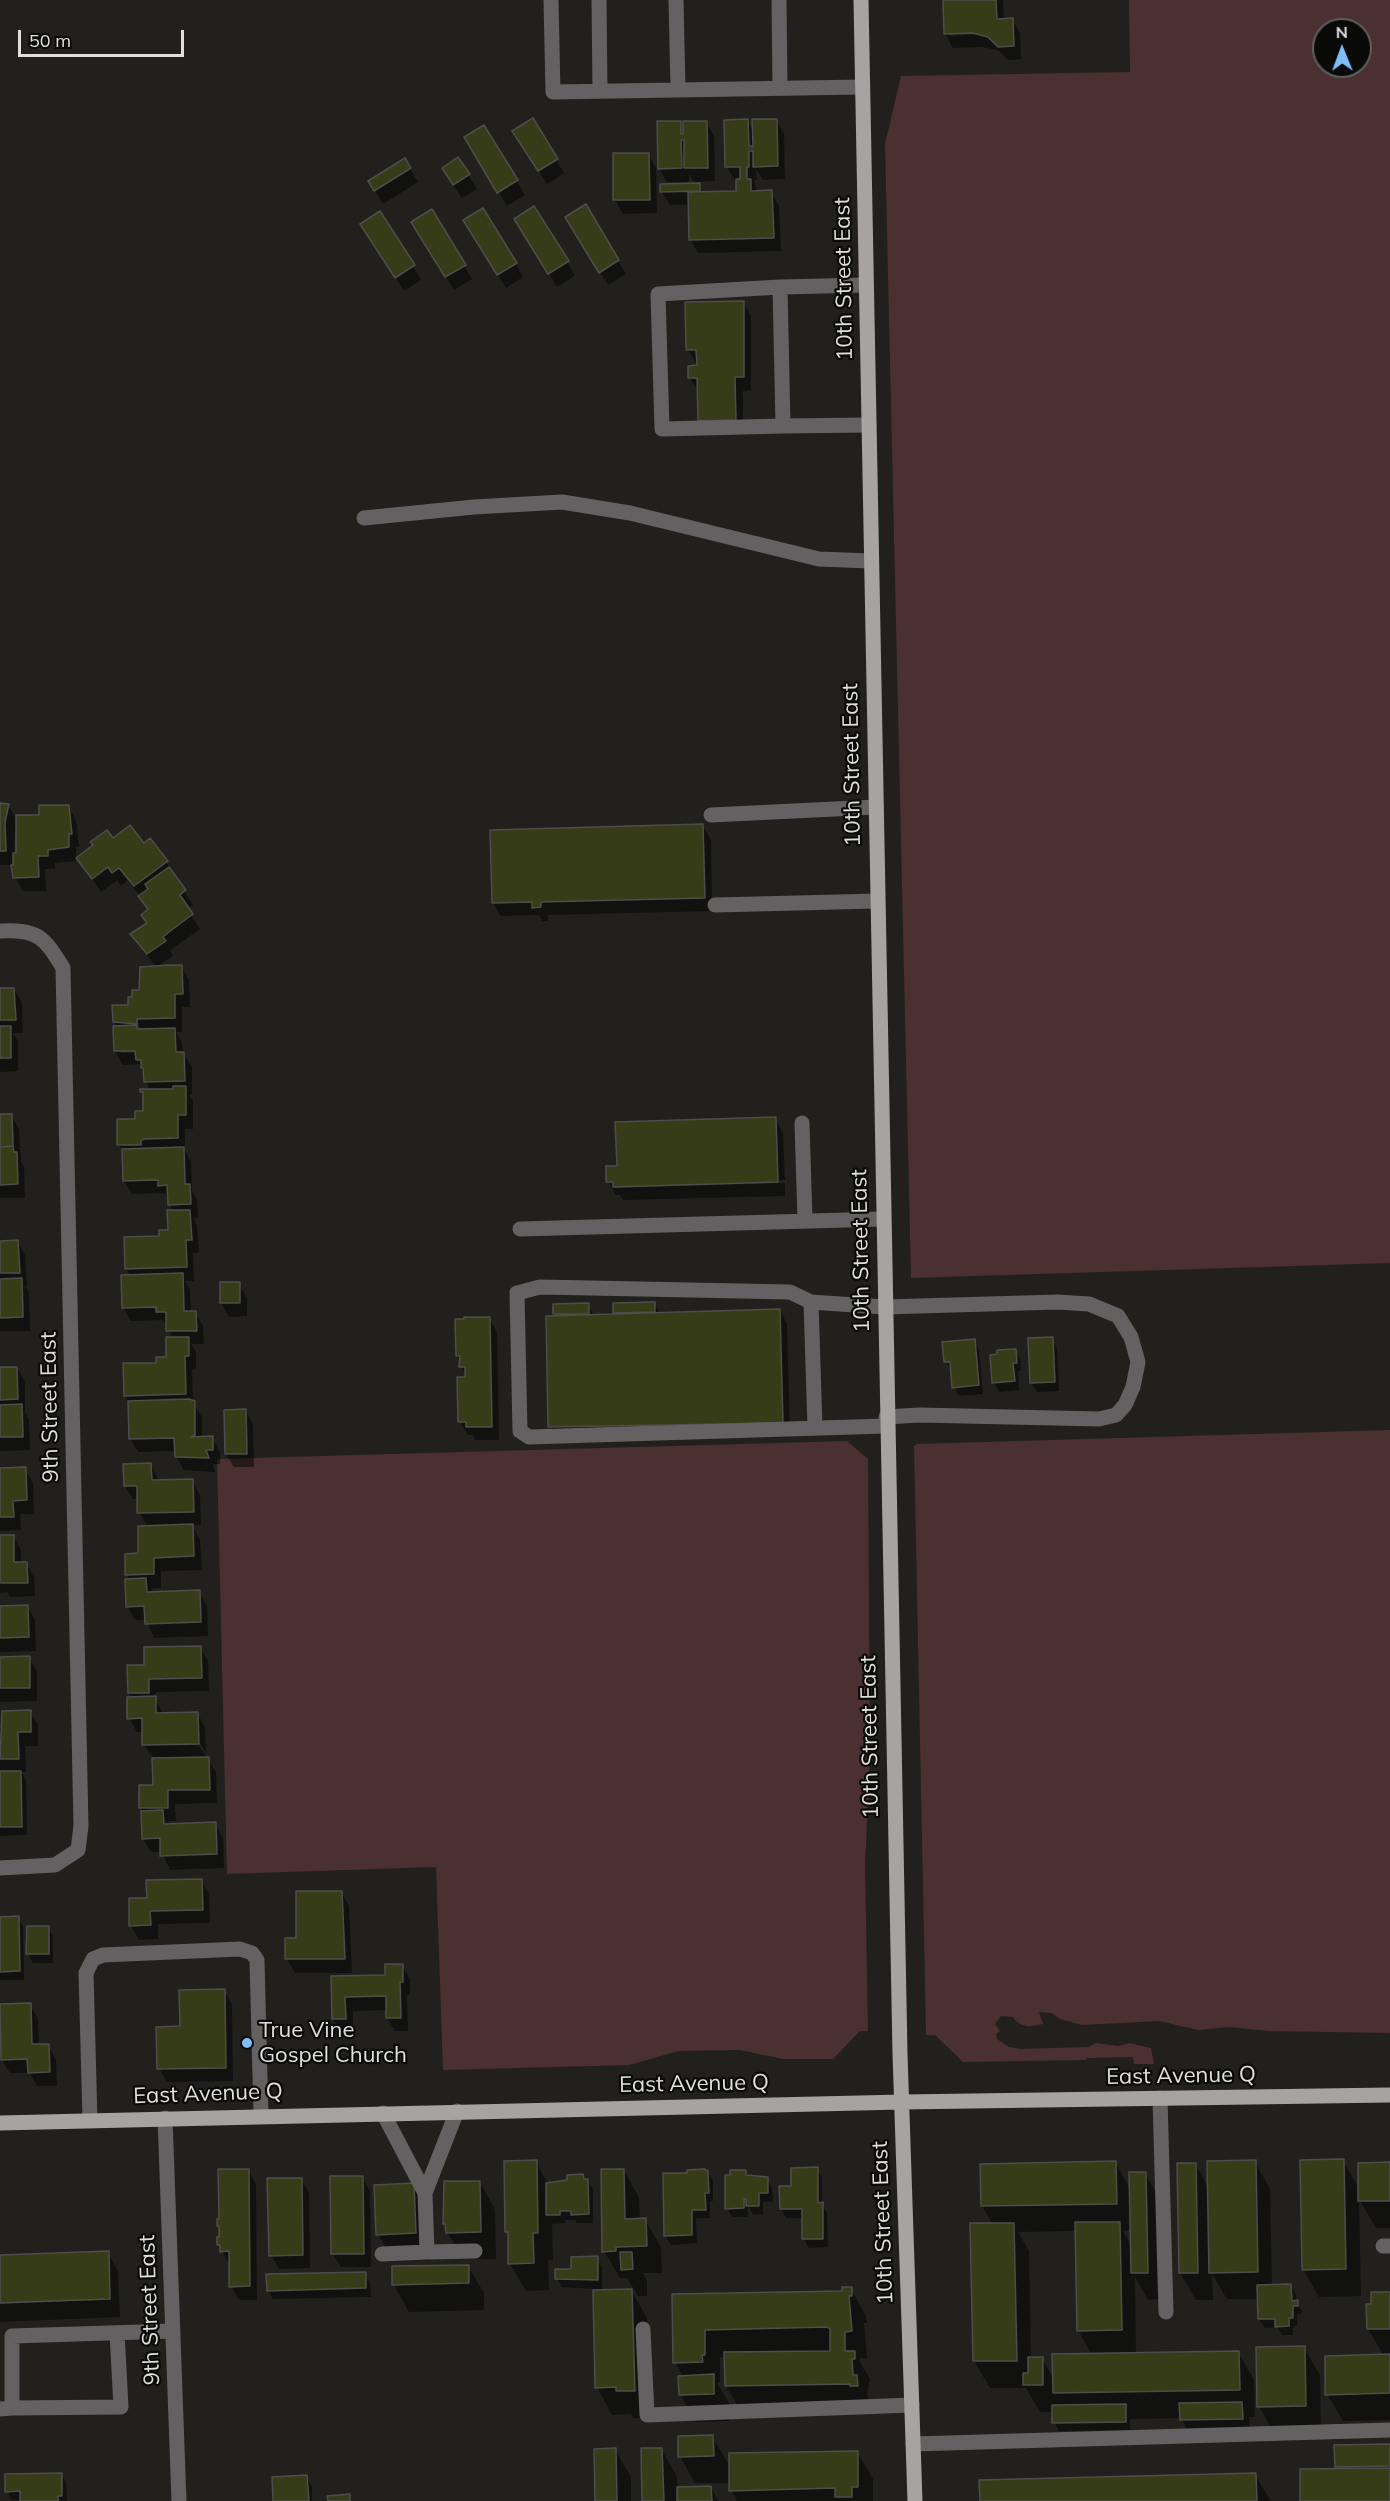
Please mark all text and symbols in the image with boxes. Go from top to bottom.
scale bar [21,18,188,56]
north arrow [1312,18,1372,78]
text: N [1336,22,1348,42]
text: 50 m [29,29,71,52]
street label: 10th Street East [829,197,859,361]
street label: 10th Street East [837,683,867,847]
street label: 10th Street East [846,1169,876,1333]
street label: 9th Street East [35,1331,65,1483]
street label: 10th Street East [855,1655,885,1819]
place label: True Vine Gospel Church [259,2017,407,2068]
marker: True Vine Gospel Church [240,2036,254,2050]
street label: East Avenue Q [1106,2061,1256,2091]
street label: East Avenue Q [619,2069,769,2099]
street label: East Avenue Q [133,2078,283,2110]
street label: 10th Street East [867,2141,899,2305]
street label: 9th Street East [134,2234,166,2386]

